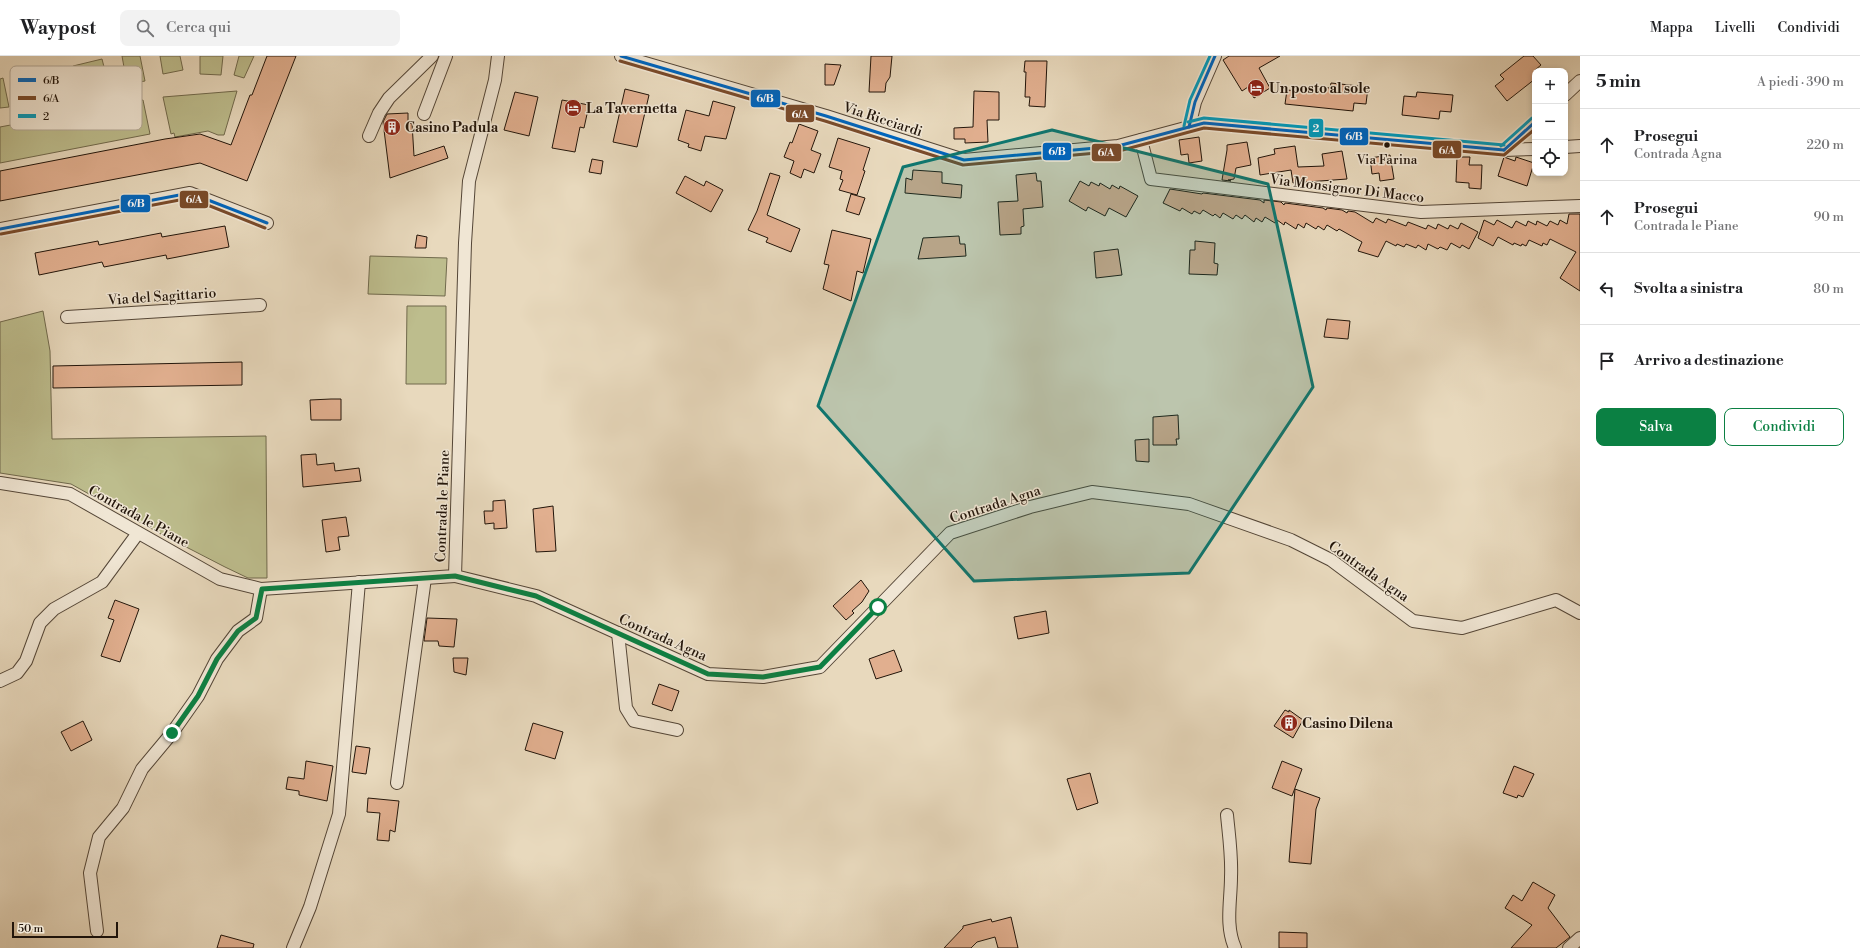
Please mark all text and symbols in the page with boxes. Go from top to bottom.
search box [120,10,400,46]
text: Waypost [20,16,96,40]
icon: search [134,17,156,39]
text: Cerca qui [166,18,231,37]
text: Mappa [1650,19,1693,37]
text: Livelli [1715,19,1755,37]
text: Condividi [1777,19,1840,37]
legend [10,66,142,130]
map controls [1532,68,1568,176]
button: + [1532,68,1568,104]
text: 5 min [1596,71,1641,93]
text: 6/B [43,74,60,88]
text: A piedi · 390 m [1757,74,1844,90]
hotel icon: Un posto al sole [1246,78,1266,98]
place label: Un posto al sole [1269,80,1371,98]
line badge: 6/B [750,89,781,108]
text: 6/A [43,92,60,106]
text: 6/B [756,92,774,106]
hotel icon: La Tavernetta [563,98,583,118]
street label: Via Ricciardi [840,98,925,141]
place label: La Tavernetta [586,100,678,118]
line badge: 6/A [785,104,815,123]
button: − [1532,104,1568,140]
text: 6/A [792,108,810,122]
text: 2 [43,110,49,124]
building icon: Casino Padula [382,117,402,137]
line badge: 2 [1308,118,1324,138]
place label: Casino Padula [405,119,499,137]
text: 2 [1313,122,1320,136]
line badge: 6/B [1339,127,1369,146]
text: Prosegui [1634,127,1698,146]
text: 6/B [1345,130,1363,144]
icon: ahead [1596,134,1618,156]
text: 220 m [1806,137,1844,153]
marker: Via Farina [1382,140,1392,150]
line badge: 6/A [1432,140,1462,159]
button: locate [1532,140,1568,176]
line badge: 6/B [1042,142,1072,161]
line badge: 6/A [1091,143,1122,162]
text: 6/A [1439,144,1457,158]
text: 6/B [1048,145,1066,159]
text: 6/A [1098,146,1116,160]
text: Contrada Agna [1634,146,1722,162]
place label: Via Farina [1356,152,1418,168]
street label: Via Monsignor Di Macco [1268,170,1425,207]
line badge: 6/A [179,190,209,209]
text: 6/A [186,193,204,207]
line badge: 6/B [120,194,151,213]
text: 6/B [127,197,145,211]
text: Prosegui [1634,199,1698,218]
icon: ahead [1596,206,1618,228]
text: 90 m [1813,209,1844,225]
text: Contrada le Piane [1634,218,1739,234]
icon: left [1596,278,1618,300]
text: Svolta a sinistra [1634,279,1743,298]
text: 80 m [1813,281,1844,297]
street label: Via del Sagittario [106,284,217,310]
icon: arrive [1596,350,1618,372]
text: Arrivo a destinazione [1634,351,1784,370]
button: Salva [1596,408,1716,446]
button: Condividi [1724,408,1844,446]
street label: Contrada le Piane [432,449,454,563]
street label: Contrada le Piane [85,482,192,552]
street label: Contrada Agna [948,482,1044,528]
street label: Contrada Agna [1325,537,1413,607]
route start [869,598,887,616]
street label: Contrada Agna [616,610,710,666]
building icon: Casino Dilena [1279,713,1299,733]
place label: Casino Dilena [1302,715,1393,733]
route end [163,724,181,742]
scale bar [12,920,118,939]
text: 50 m [18,922,43,936]

